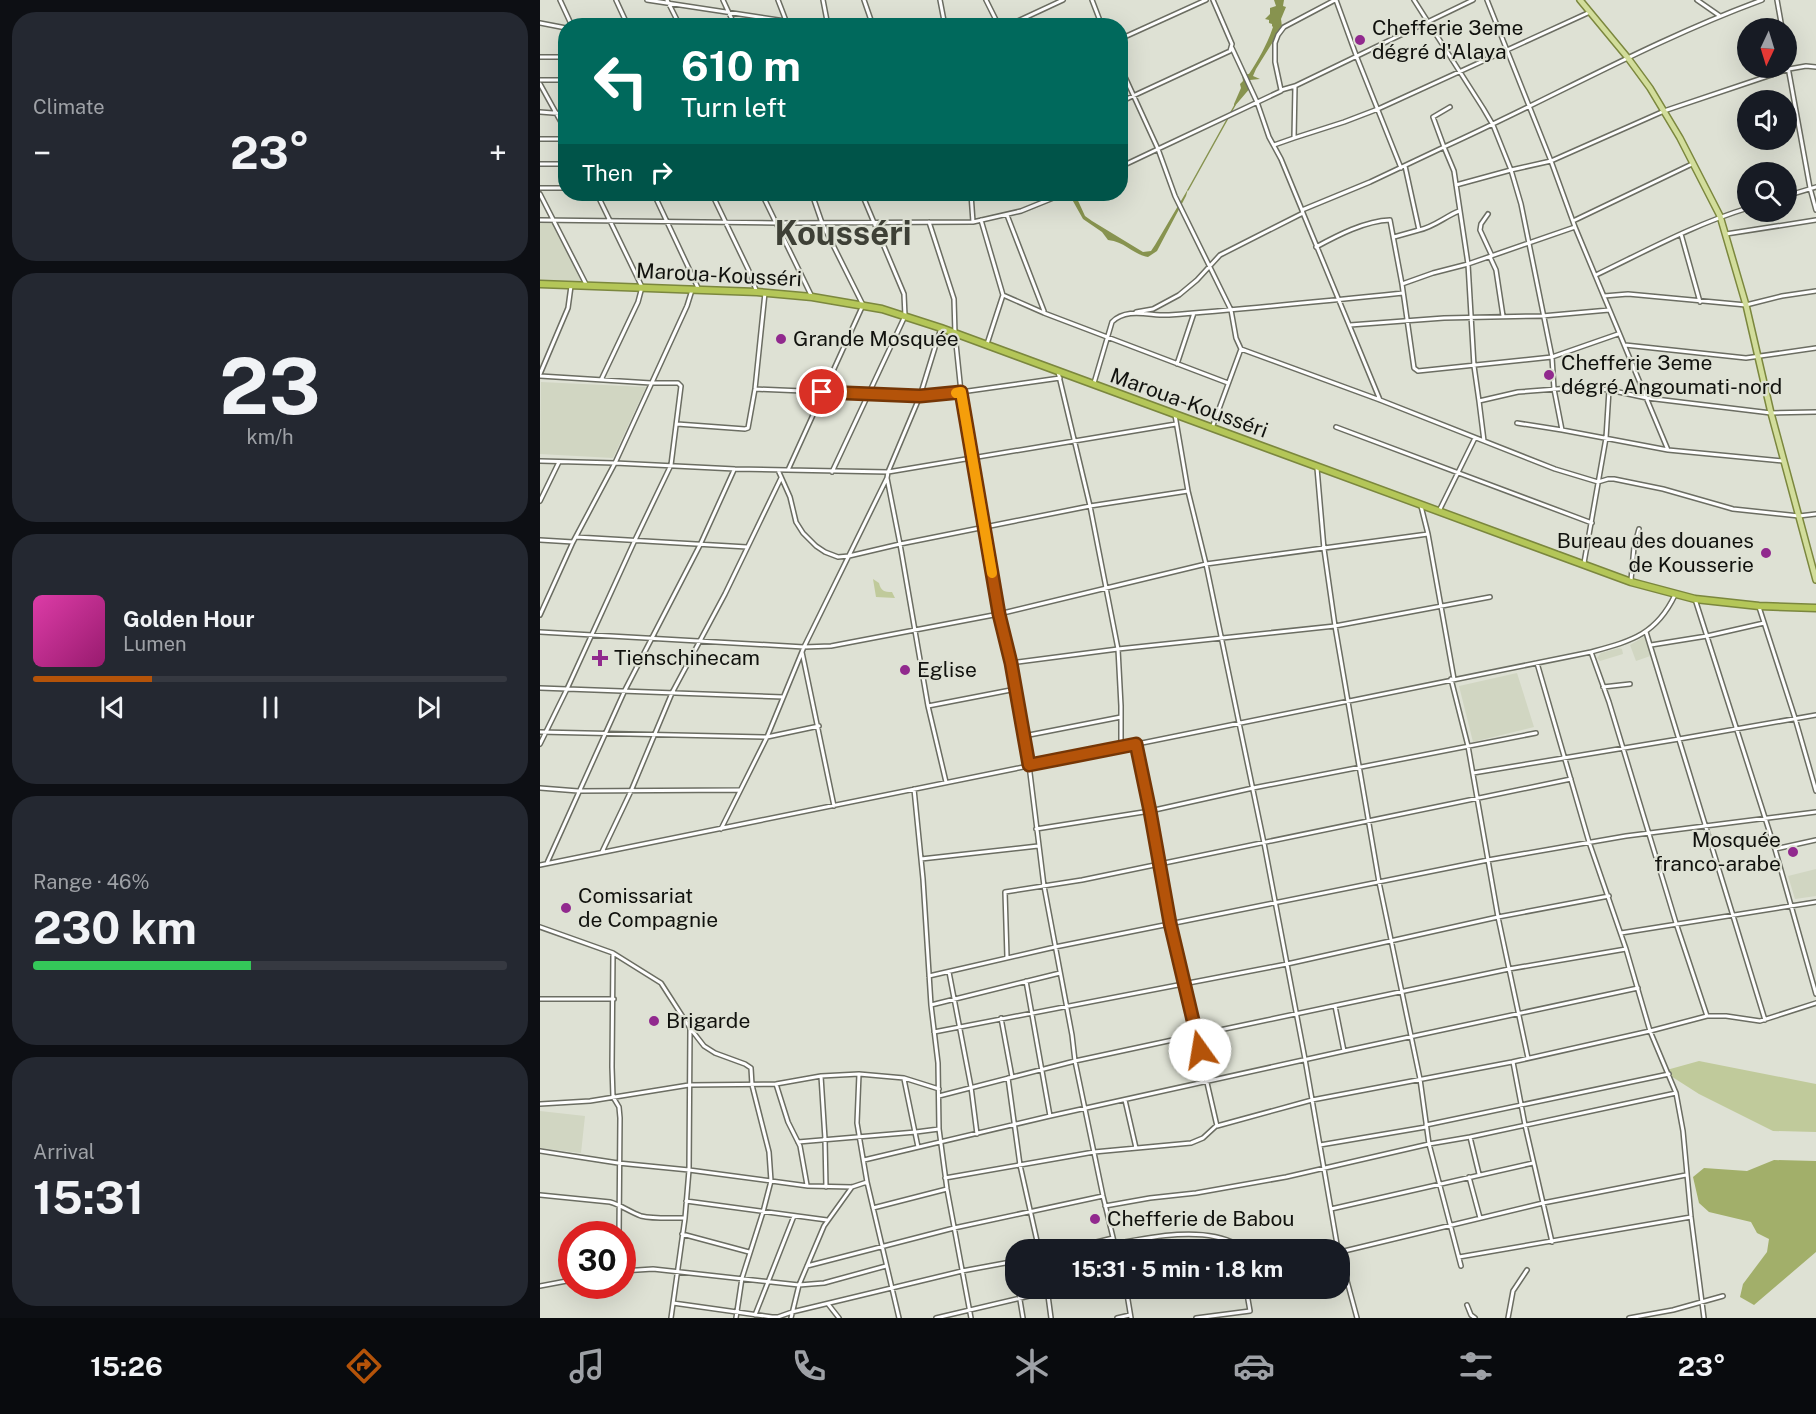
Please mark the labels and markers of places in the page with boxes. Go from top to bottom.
place label: Chefferie 3eme dégré d'Alaya [1372,15,1523,64]
marker: Chefferie 3eme dégré d'Alaya [1353,33,1367,47]
place label: Grande Mosquée [793,326,959,351]
marker: Grande Mosquée [774,332,788,346]
place label: Chefferie 3eme dégré Angoumati-nord [1561,350,1782,399]
pin [796,366,847,417]
marker: Chefferie 3eme dégré Angoumati-nord [1542,368,1556,382]
place label: Bureau des douanes de Kousserie [1557,528,1754,577]
marker: Bureau des douanes de Kousserie [1759,546,1773,560]
place label: Tienschinecam [614,645,760,670]
marker: Tienschinecam [591,649,609,667]
place label: Eglise [917,657,977,682]
marker: Eglise [898,663,912,677]
place label: Mosquée franco-arabe [1654,827,1781,876]
marker: Mosquée franco-arabe [1786,845,1800,859]
place label: Comissariat de Compagnie [578,883,718,932]
marker: Comissariat de Compagnie [559,901,573,915]
place label: Brigarde [666,1008,750,1033]
marker: Brigarde [647,1014,661,1028]
place label: Chefferie de Babou [1107,1206,1295,1231]
marker: Chefferie de Babou [1088,1212,1102,1226]

